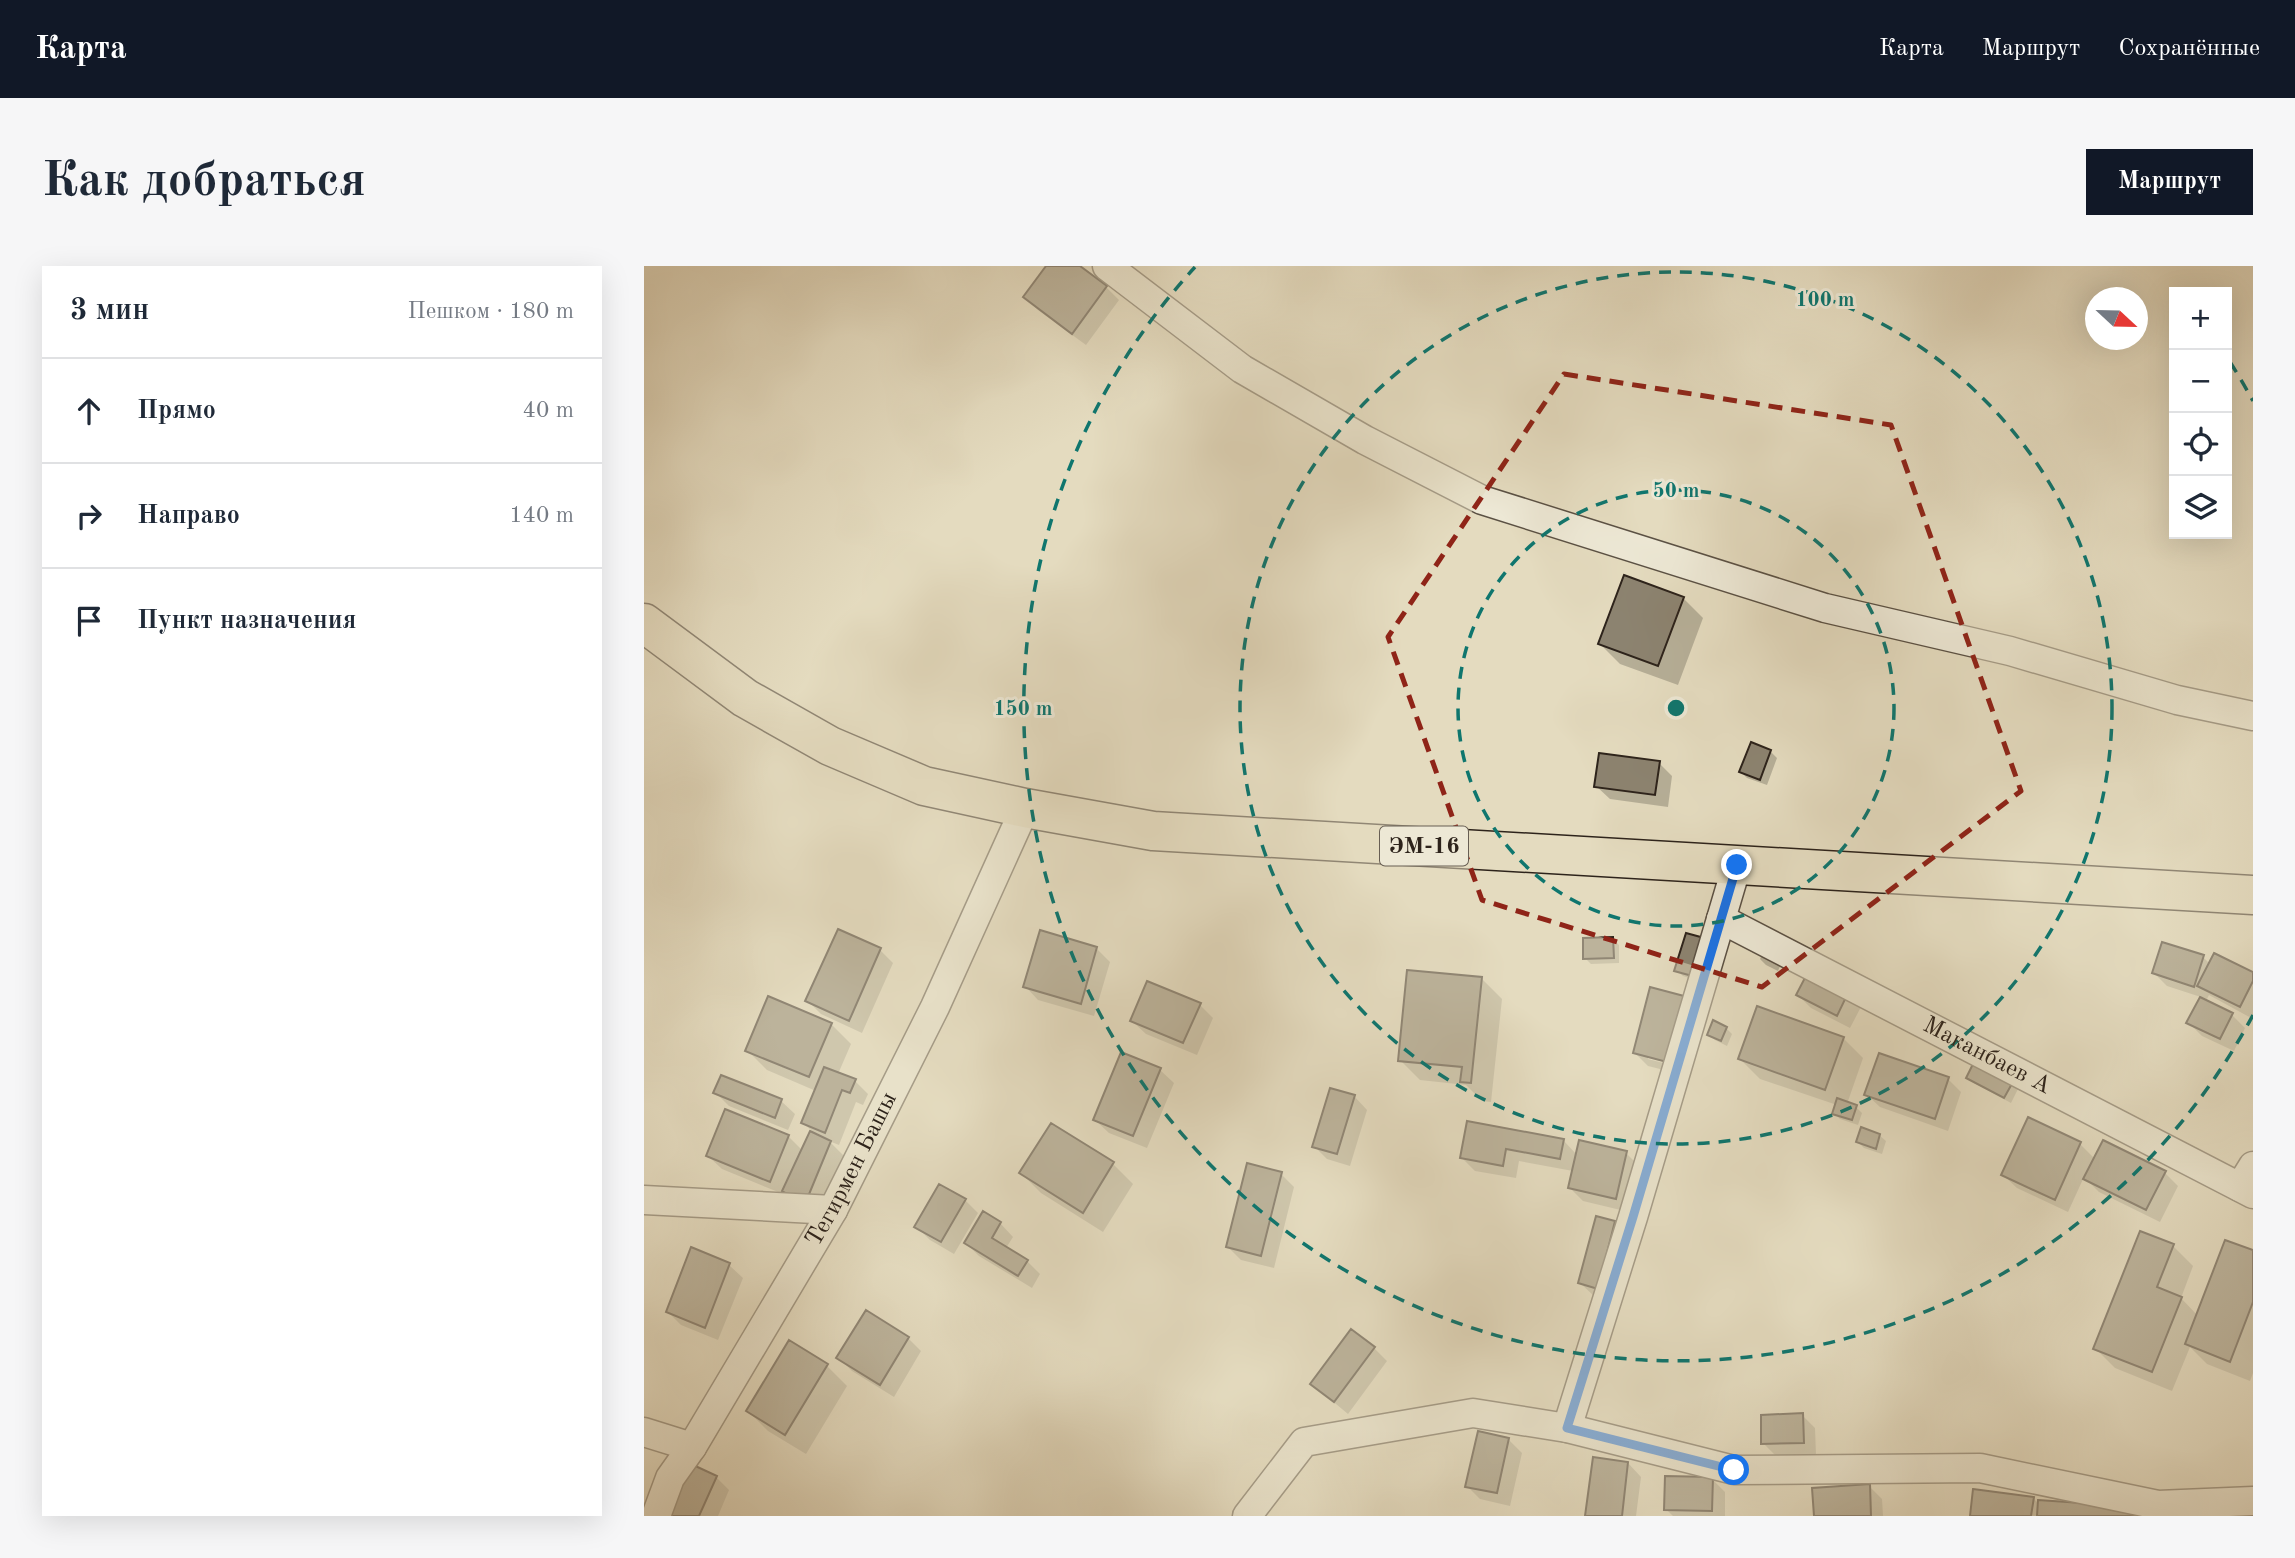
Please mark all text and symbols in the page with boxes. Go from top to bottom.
text: Карта [35,33,127,66]
text: Карта [1879,37,1944,61]
text: Маршрут [1982,37,2080,61]
text: Сохранённые [2118,37,2260,61]
button: Маршрут [2086,149,2253,215]
text: Как добраться [42,158,366,207]
north arrow [2085,287,2148,350]
map controls [2169,287,2232,539]
button: + [2169,287,2232,350]
text: 100 m [1795,290,1855,311]
text: 3 мин [70,296,149,326]
text: Пешком · 180 m [408,300,574,323]
button: − [2169,350,2232,413]
icon: ahead [70,392,108,430]
text: Прямо [137,398,216,424]
text: 40 m [523,399,574,422]
button: locate [2169,413,2232,476]
button: layers [2169,476,2232,539]
text: 50 m [1652,481,1700,502]
icon: right [70,497,108,535]
text: Направо [137,503,240,529]
text: 140 m [509,504,574,527]
icon: arrive [70,602,108,640]
text: Пункт назначения [137,608,356,634]
centre of rings [1664,696,1688,720]
text: 150 m [993,699,1053,720]
road number: ЭМ-16 [1380,826,1468,866]
route end [1721,849,1752,880]
street label: Маканбаев А [1919,1013,2055,1099]
street label: Тегирмен Башы [802,1089,902,1251]
route start [1718,1454,1749,1485]

